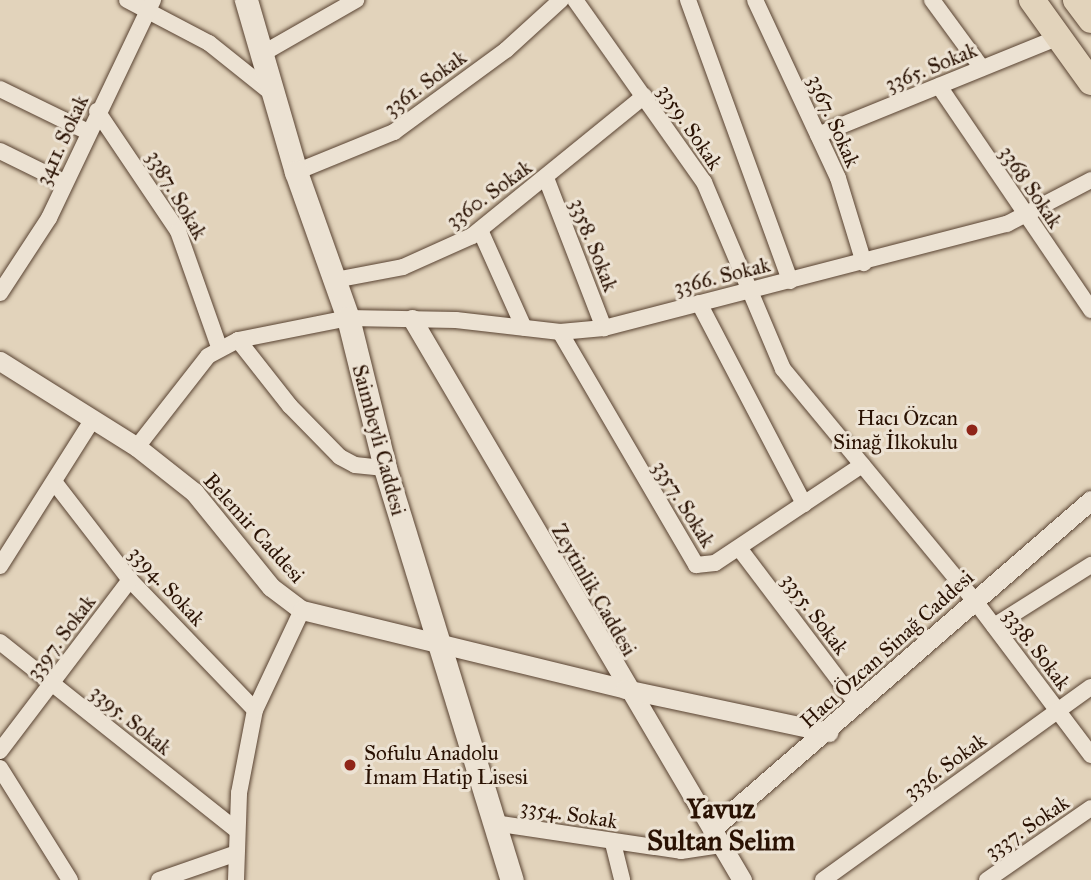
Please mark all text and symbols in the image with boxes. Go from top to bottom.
street label: 3365. Sokak [881,37,981,97]
street label: 3361. Sokak [379,45,471,121]
street label: 3367. Sokak [802,71,866,171]
street label: 3359. Sokak [652,79,728,175]
street label: 3411. Sokak [30,91,94,189]
street label: 3368 Sokak [994,141,1068,233]
street label: 3387. Sokak [141,146,213,244]
street label: 3360. Sokak [441,154,537,234]
street label: 3358. Sokak [565,195,623,295]
street label: 3366. Sokak [671,252,773,300]
street label: Saimbeyli Caddesi [347,362,411,518]
place label: Hacı Özcan Sinağ İlkokulu [833,405,958,455]
marker: Hacı Özcan Sinağ İlkokulu [964,422,980,438]
street label: 3357. Sokak [647,456,721,552]
street label: Belemir Caddesi [198,468,310,588]
street label: Zeytinlik Caddesi [546,519,642,661]
street label: 3394. Sokak [124,541,210,631]
street label: Hacı Özcan Sinağ Caddesi [795,565,979,733]
street label: 3355. Sokak [776,568,854,660]
street label: 3397. Sokak [21,590,101,684]
street label: 3338. Sokak [998,603,1076,695]
street label: 3395. Sokak [85,680,177,760]
street label: 3336. Sokak [899,728,991,804]
place label: Sofulu Anadolu İmam Hatip Lisesi [364,740,528,790]
marker: Sofulu Anadolu İmam Hatip Lisesi [342,757,358,773]
street label: 3337. Sokak [980,790,1074,864]
district label: Yavuz Sultan Selim [647,792,795,858]
street label: 3354. Sokak [519,794,619,834]

